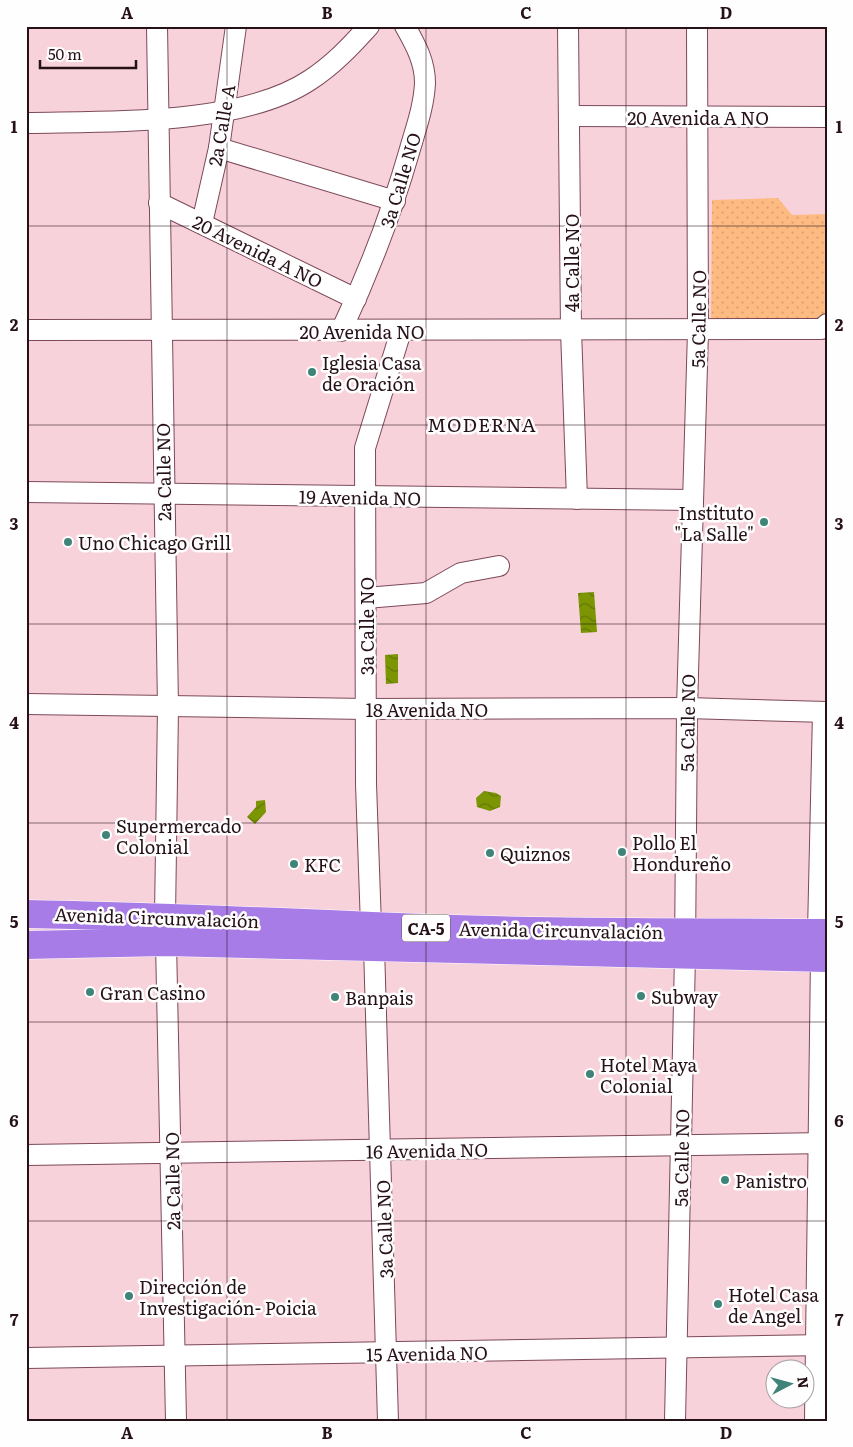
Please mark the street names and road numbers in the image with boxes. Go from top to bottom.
street label: 2a Calle A [201,82,241,168]
street label: 20 Avenida A NO [627,104,769,131]
street label: 3a Calle NO [373,129,427,231]
street label: 20 Avenida A NO [188,208,328,294]
street label: 4a Calle NO [558,214,585,312]
street label: 5a Calle NO [684,270,712,368]
street label: 20 Avenida NO [300,318,424,345]
street label: 2a Calle NO [149,423,177,521]
street label: 19 Avenida NO [299,482,421,512]
street label: 3a Calle NO [353,577,380,675]
street label: 5a Calle NO [673,674,701,772]
street label: 18 Avenida NO [366,696,488,723]
street label: Avenida Circunvalación [54,900,260,934]
road number: CA-5 [402,914,450,941]
street label: Avenida Circunvalación [458,915,664,945]
street label: 5a Calle NO [667,1109,695,1207]
street label: 2a Calle NO [158,1132,186,1230]
street label: 16 Avenida NO [366,1135,488,1165]
street label: 3a Calle NO [369,1179,399,1279]
street label: 15 Avenida NO [366,1338,488,1368]

